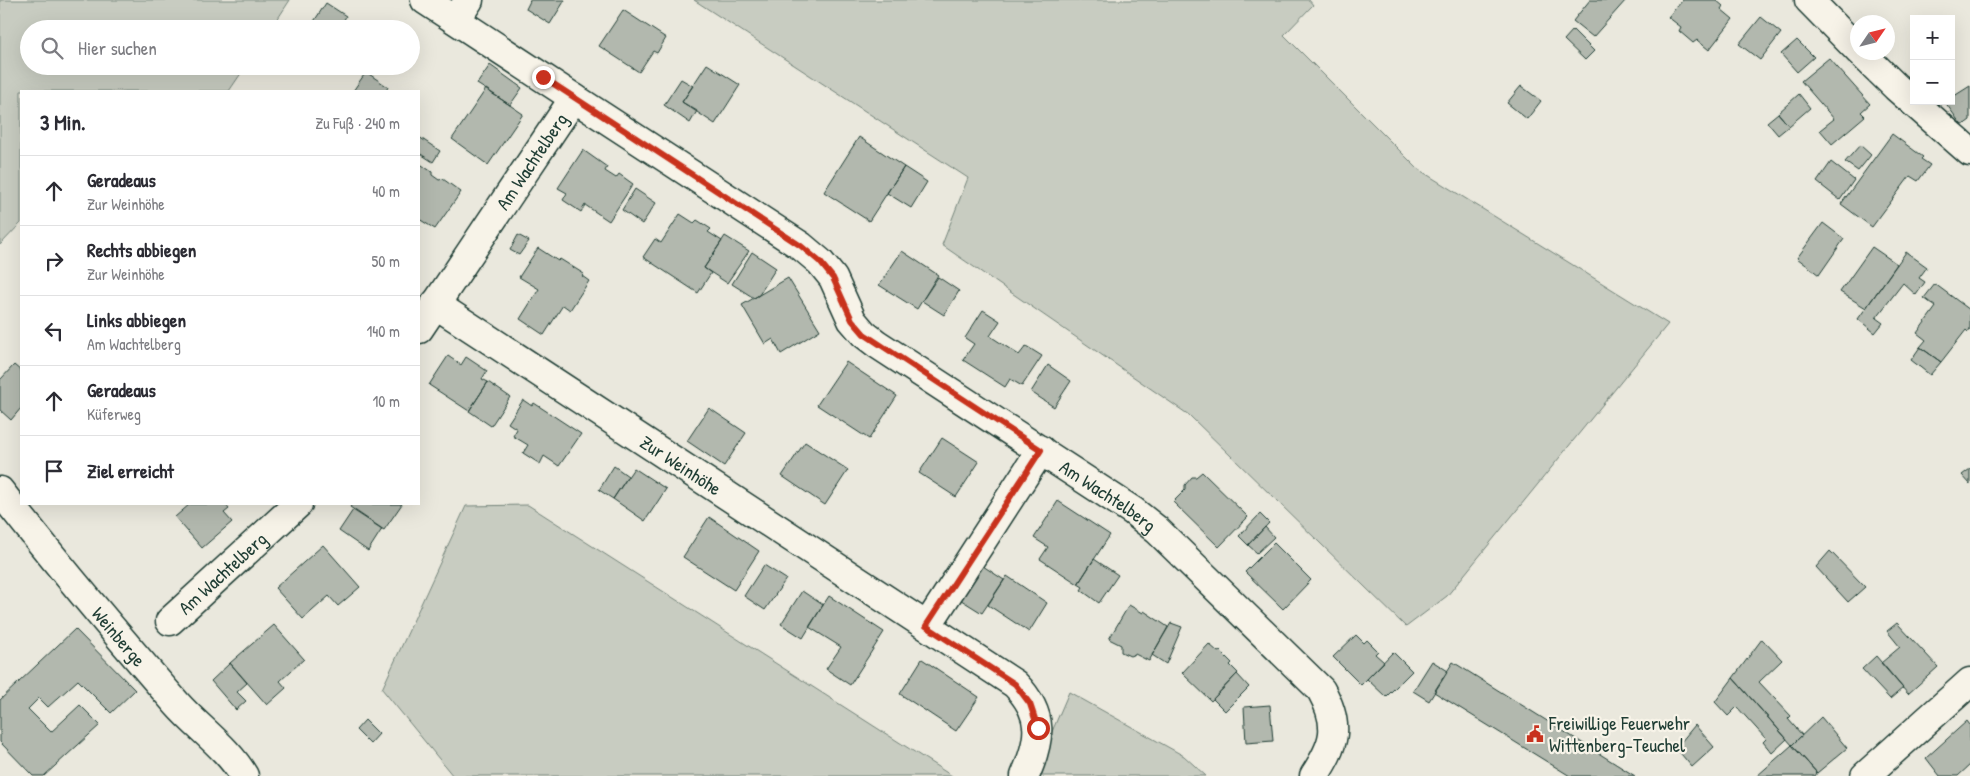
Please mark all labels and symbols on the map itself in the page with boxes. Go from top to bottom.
north arrow [1850,15,1895,60]
route end [532,66,555,89]
street label: Am Wachtelberg [490,108,573,215]
street label: Zur Weinhöhe [635,429,727,502]
street label: Am Wachtelberg [1055,454,1162,538]
street label: Am Wachtelberg [172,526,272,620]
street label: Weinberge [86,601,152,672]
place label: Freiwillige Feuerwehr Wittenberg-Teuchel [1548,710,1691,758]
route start [1027,717,1050,740]
public building icon: Freiwillige Feuerwehr Wittenberg-Teuchel [1525,724,1545,744]

